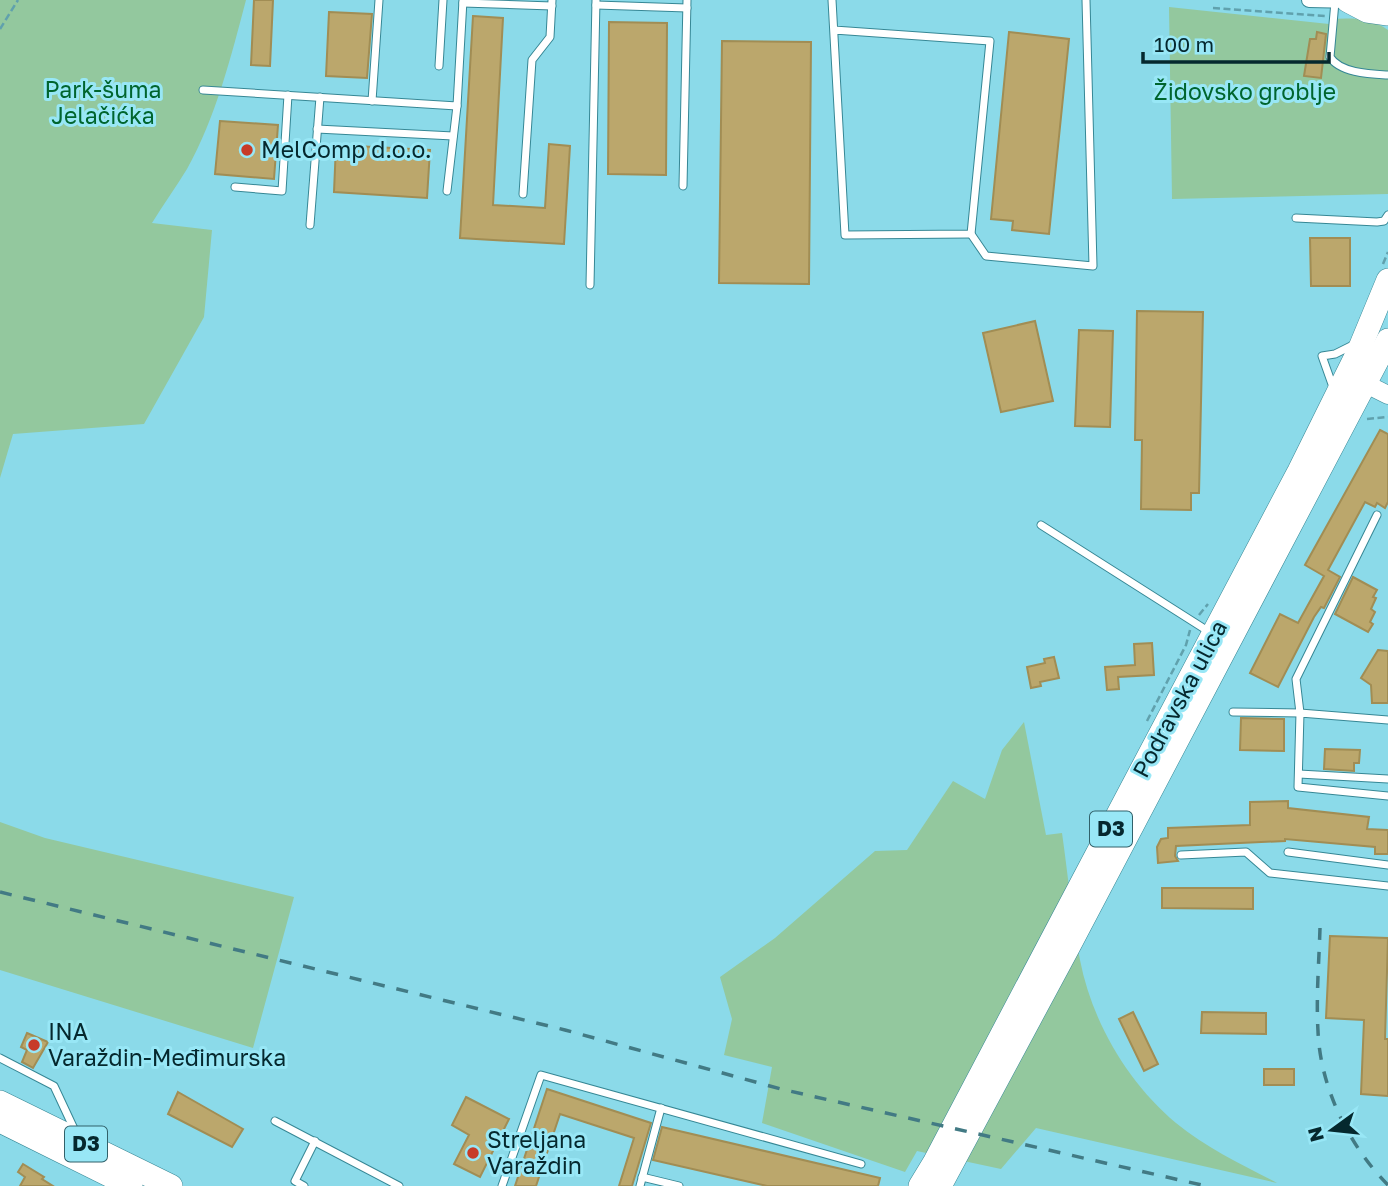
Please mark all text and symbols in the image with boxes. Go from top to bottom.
scale bar [1143,21,1328,65]
text: 100 m [1154,31,1214,57]
park label: Park-šuma Jelačićka [44,75,162,129]
park label: Židovsko groblje [1154,77,1336,105]
place label: MelComp d.o.o. [261,135,432,163]
marker: MelComp d.o.o. [239,142,255,158]
street label: Podravska ulica [1126,615,1232,782]
road number: D3 [1090,812,1132,846]
place label: INA Varaždin-Međimurska [48,1017,286,1071]
marker: INA Varaždin-Međimurska [26,1037,42,1053]
north arrow [1297,1095,1367,1165]
place label: Streljana Varaždin [487,1125,586,1179]
text: N [1302,1125,1328,1144]
road number: D3 [65,1126,107,1162]
marker: Streljana Varaždin [465,1145,481,1161]

